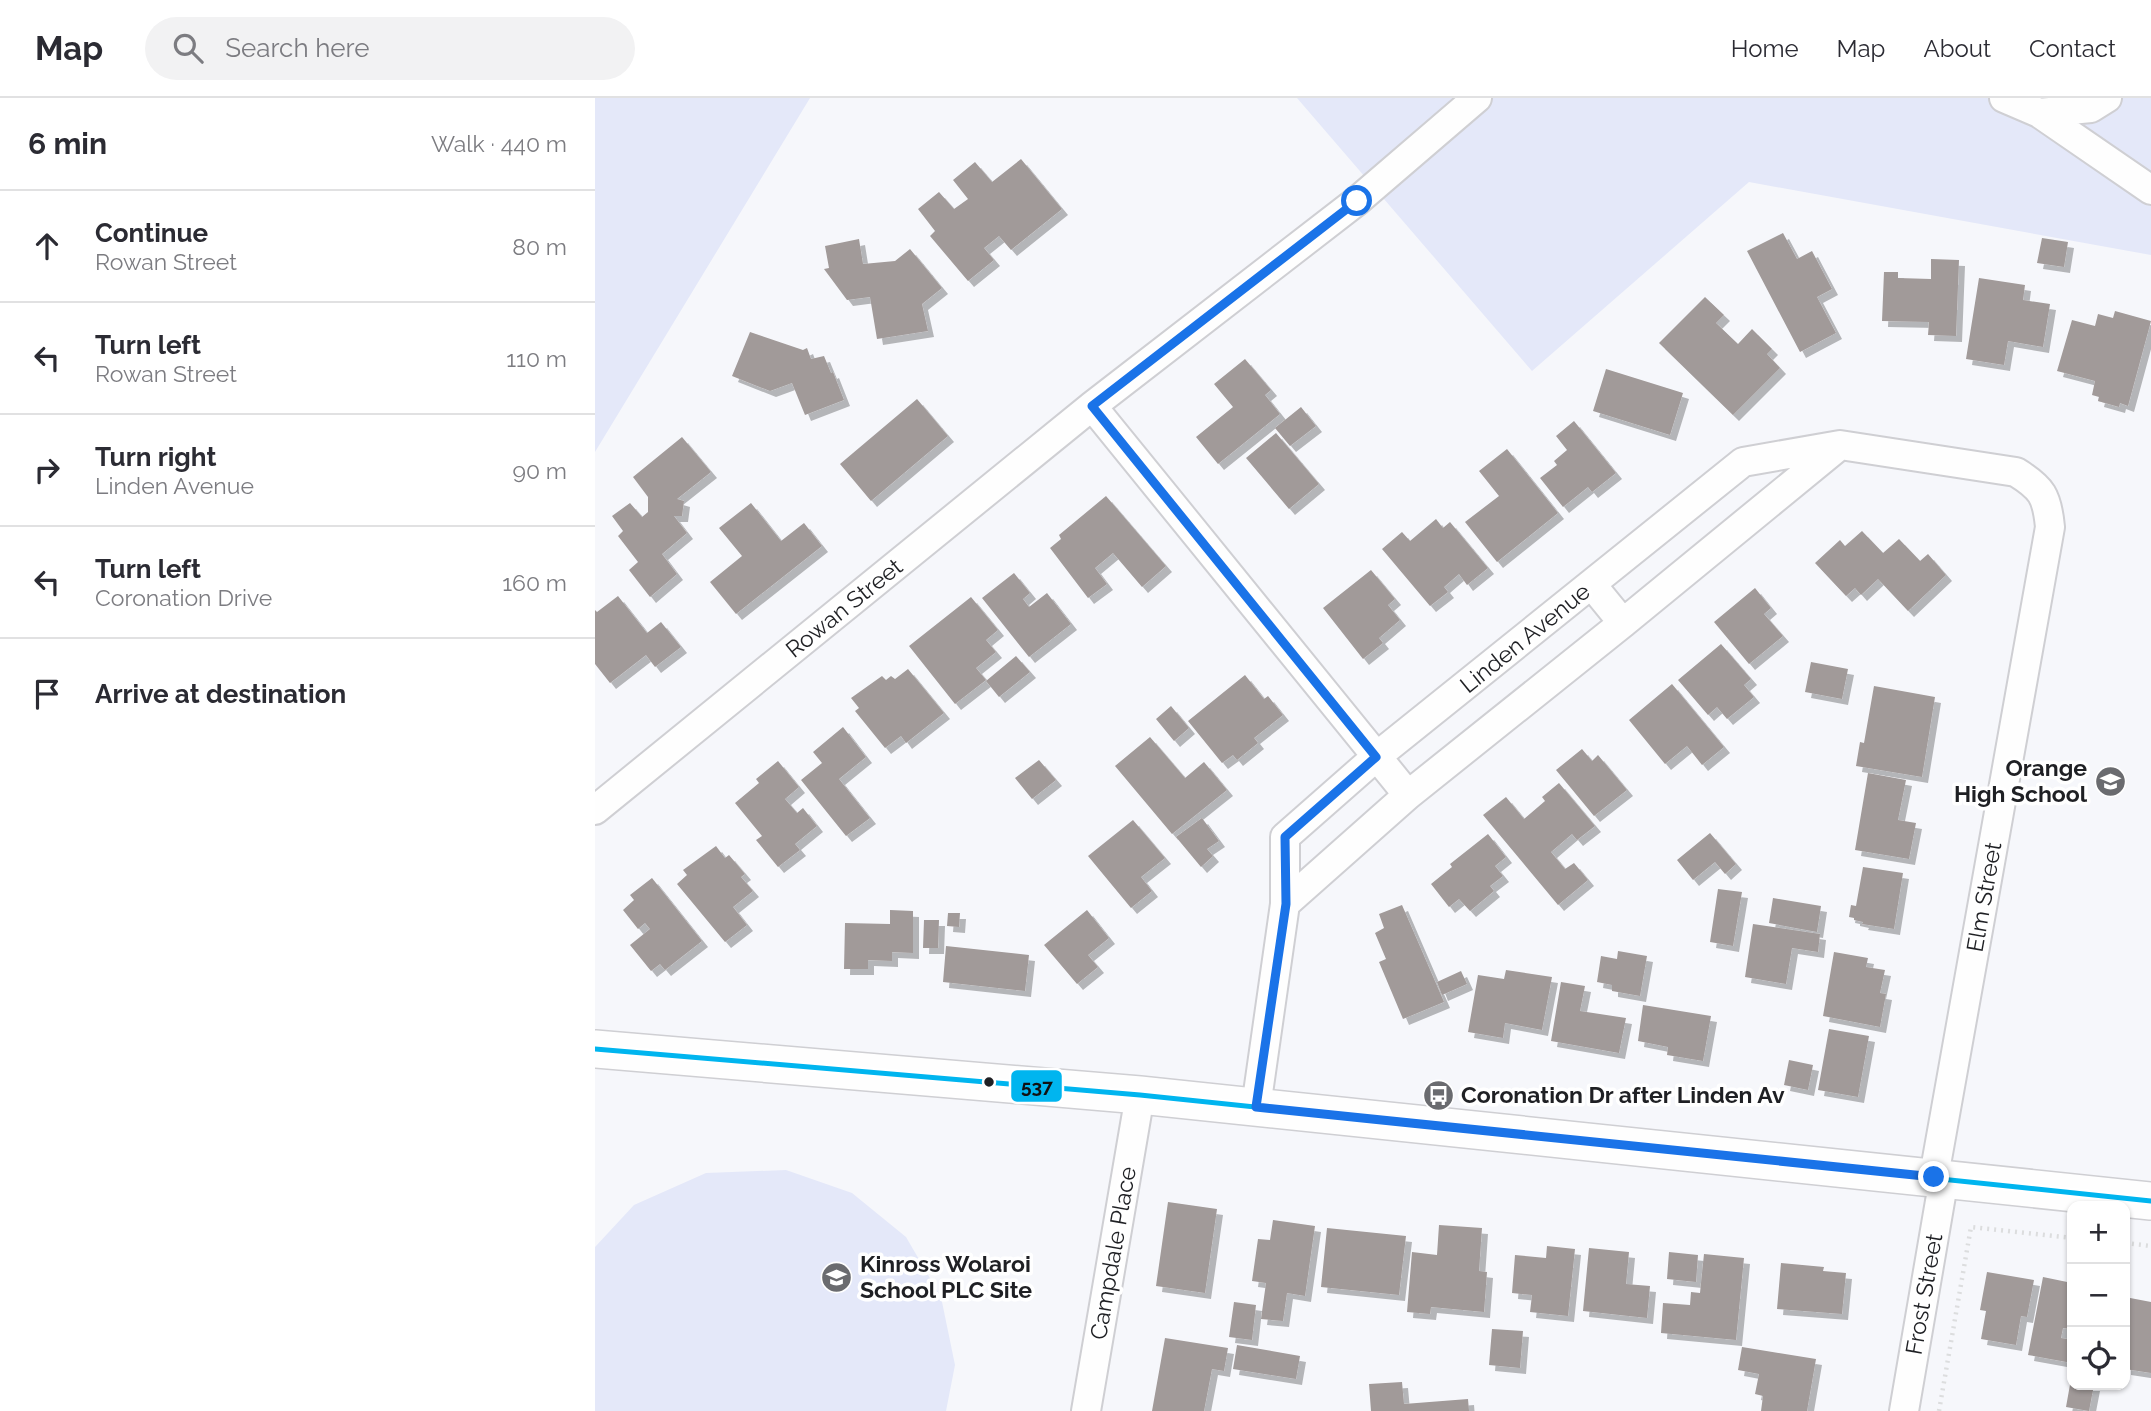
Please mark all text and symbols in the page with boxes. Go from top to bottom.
search box [145,17,635,80]
text: Map [35,29,103,68]
icon: search [169,29,207,67]
text: Search here [225,33,370,63]
text: Home [1731,34,1799,63]
text: Map [1837,34,1885,63]
text: About [1923,34,1991,63]
text: Contact [2029,34,2116,63]
text: 6 min [28,126,107,161]
text: Walk · 440 m [431,130,567,157]
route start [1341,185,1372,216]
text: Continue [95,218,208,248]
icon: ahead [28,227,66,265]
text: 80 m [512,233,567,260]
text: Rowan Street [95,248,237,275]
text: Turn left [95,330,201,360]
icon: left [28,339,66,377]
text: 110 m [506,345,567,372]
text: Rowan Street [95,360,237,387]
text: Turn right [95,442,216,472]
icon: right [28,451,66,489]
text: 90 m [512,457,567,484]
text: Linden Avenue [95,472,254,499]
street label: Rowan Street [780,552,908,663]
text: Turn left [95,554,201,584]
icon: left [28,563,66,601]
text: 160 m [502,569,567,596]
street label: Linden Avenue [1454,577,1595,698]
text: Coronation Drive [95,584,272,611]
icon: arrive [28,675,66,713]
text: Arrive at destination [95,679,346,709]
place label: Orange High School [1954,754,2088,807]
school or university icon: Orange High School [2093,764,2127,798]
street label: Elm Street [1961,840,2006,954]
line badge: 537 [1010,1069,1063,1103]
unlabelled marker [982,1075,996,1089]
text: 537 [1021,1075,1053,1097]
bus stop icon: Coronation Dr after Linden Av [1421,1078,1455,1112]
place label: Coronation Dr after Linden Av [1461,1081,1785,1108]
route end [1918,1161,1949,1192]
street label: Campdale Place [1084,1164,1141,1342]
map controls [2067,1201,2130,1390]
button: + [2067,1201,2130,1264]
street label: Frost Street [1900,1231,1947,1357]
place label: Kinross Wolaroi School PLC Site [860,1250,1032,1303]
school or university icon: Kinross Wolaroi School PLC Site [820,1260,854,1294]
button: − [2067,1264,2130,1327]
button: locate [2067,1327,2130,1390]

